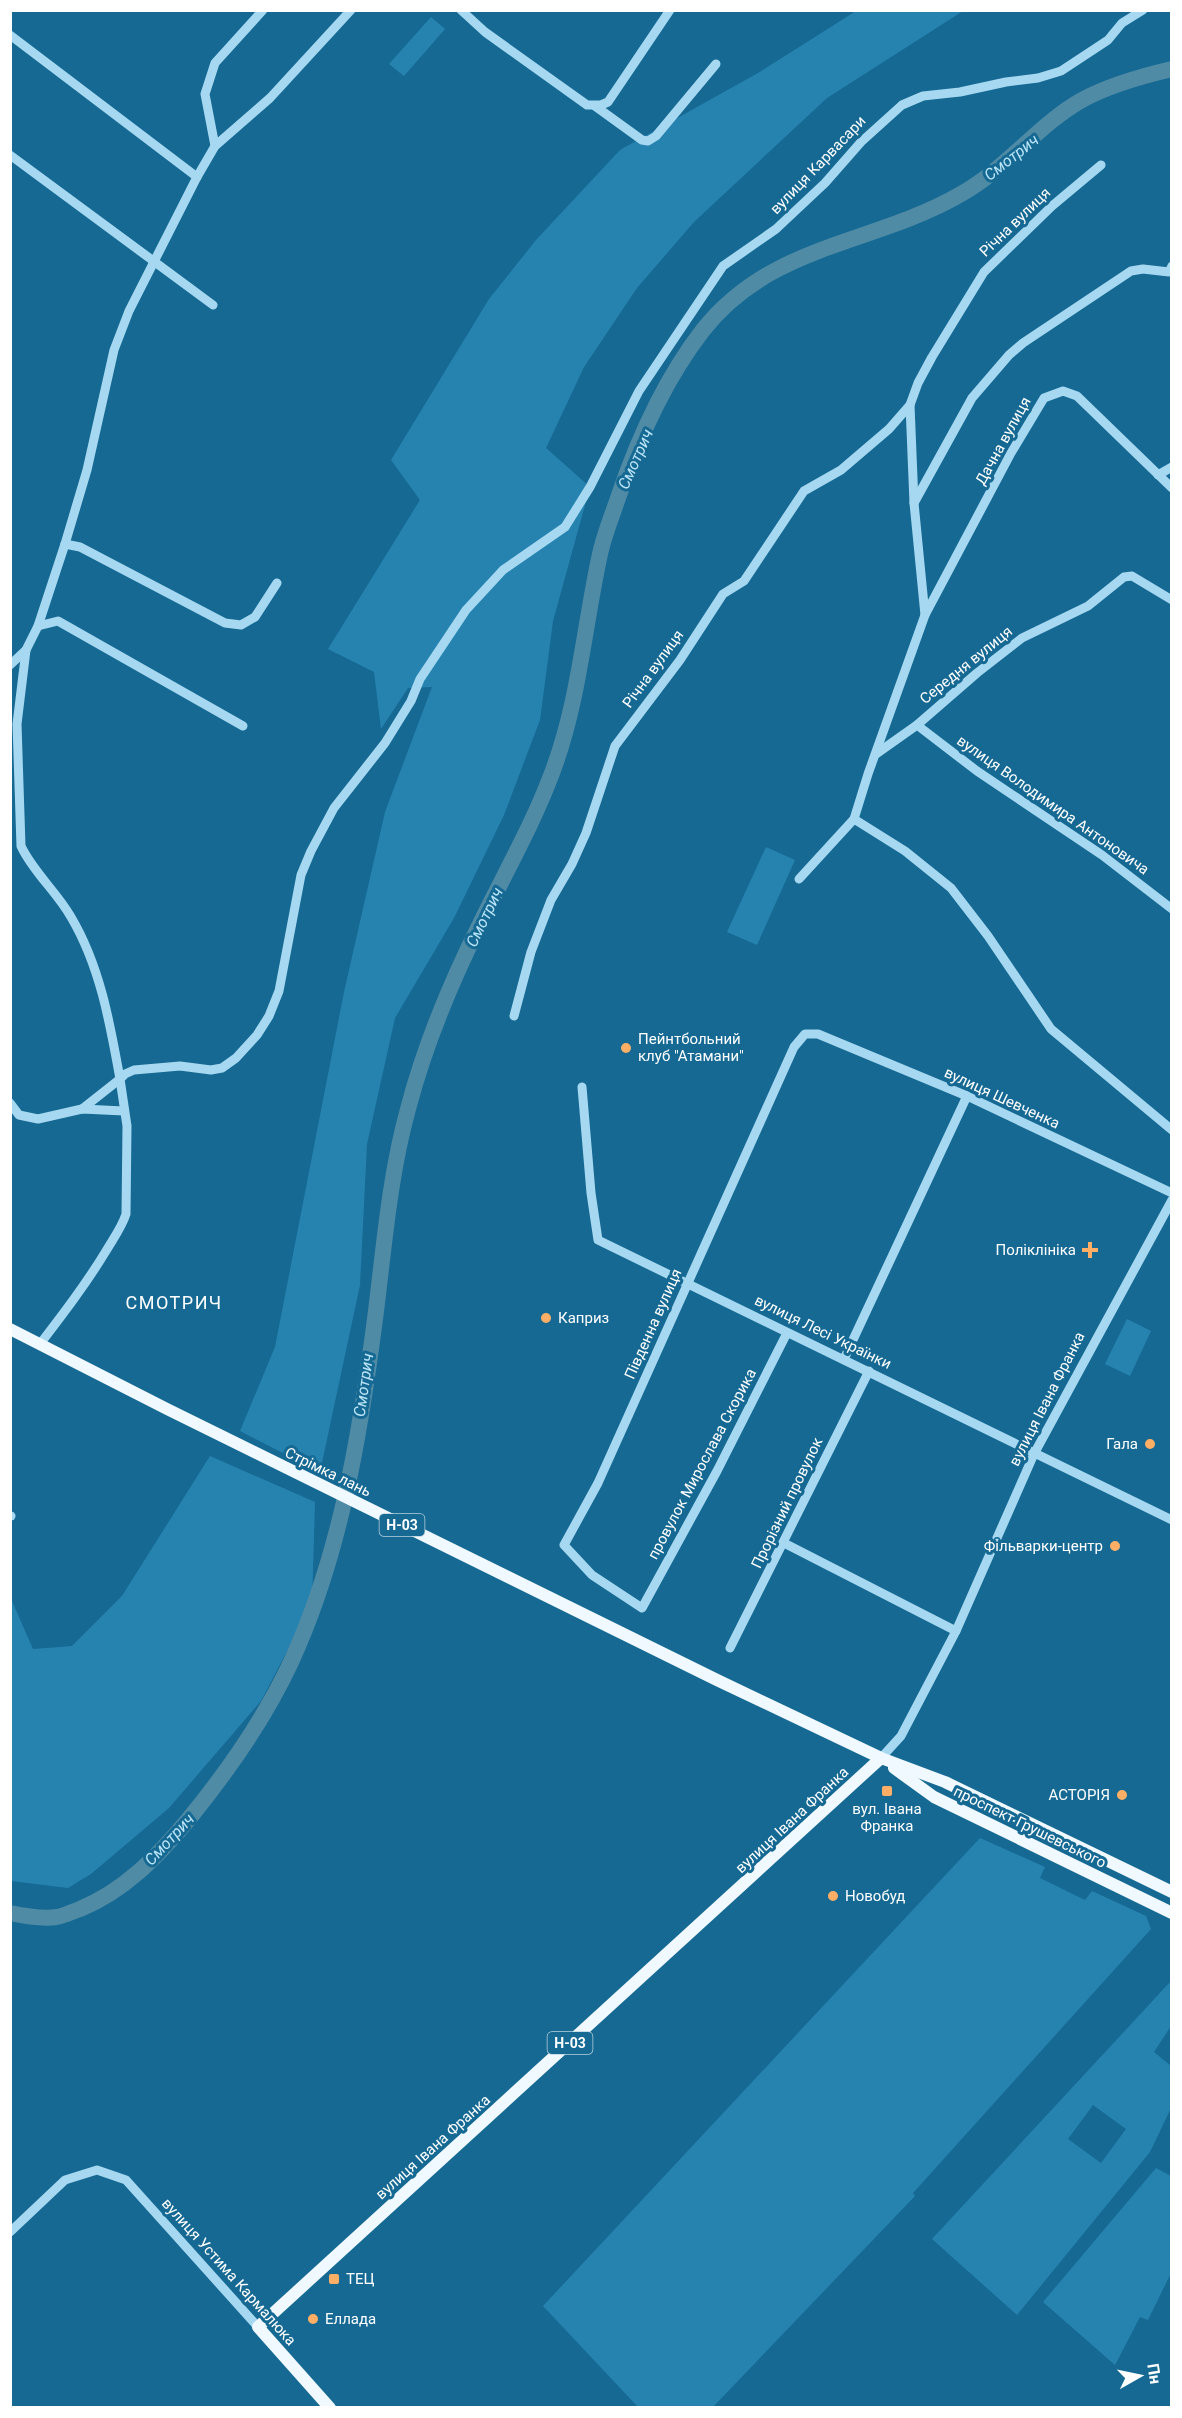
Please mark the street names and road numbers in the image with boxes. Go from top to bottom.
street label: вулиця Карвасари [767,112,869,218]
street label: Річна вулиця [976,184,1054,260]
street label: Дачна вулиця [971,394,1035,488]
street label: Середня вулиця [916,622,1016,708]
street label: Річна вулиця [619,627,687,711]
street label: вулиця Володимира Антоновича [953,732,1153,878]
street label: вулиця Шевченка [941,1063,1063,1133]
street label: Південна вулиця [621,1266,685,1382]
street label: вулиця Лесі Українки [752,1291,894,1373]
street label: вулиця Івана Франка [1005,1329,1089,1469]
street label: провулок Мирослава Скорика [644,1366,760,1562]
street label: Прорізний провулок [747,1435,827,1571]
street label: Стрімка лань [282,1443,374,1501]
road number: Н-03 [380,1514,424,1536]
street label: вулиця Івана Франка [732,1763,852,1877]
street label: проспект Грушевського [951,1782,1109,1872]
road number: Н-03 [548,2032,592,2054]
street label: вулиця Івана Франка [372,2091,494,2203]
street label: вулиця Устима Кармалюка [158,2195,300,2349]

